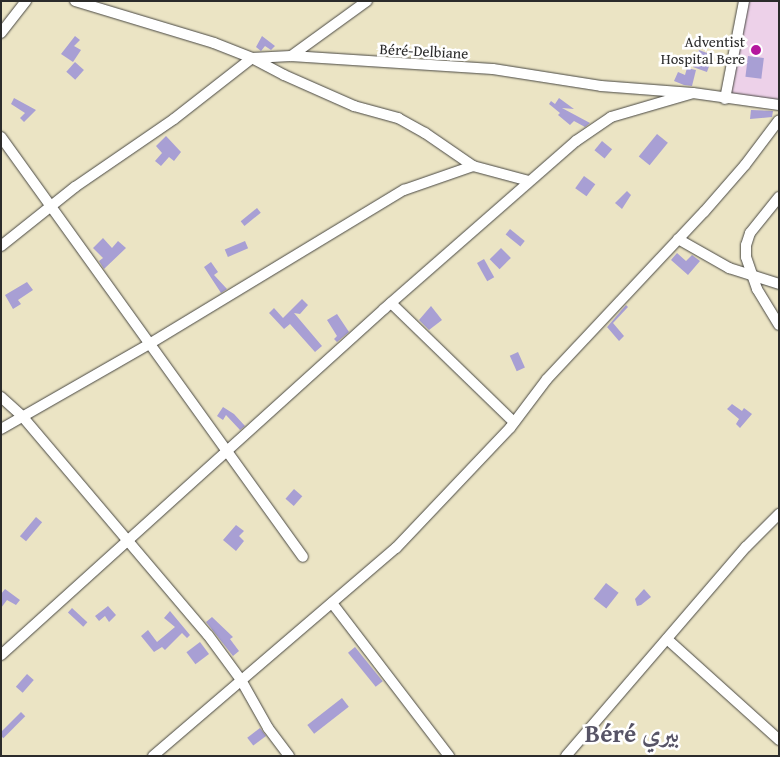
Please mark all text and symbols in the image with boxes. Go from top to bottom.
place label: Adventist Hospital Bere [661,32,745,67]
street label: Béré-Delbiane [379,40,469,62]
marker: Adventist Hospital Bere [749,43,763,57]
district label: Béré بيري [585,718,679,748]

